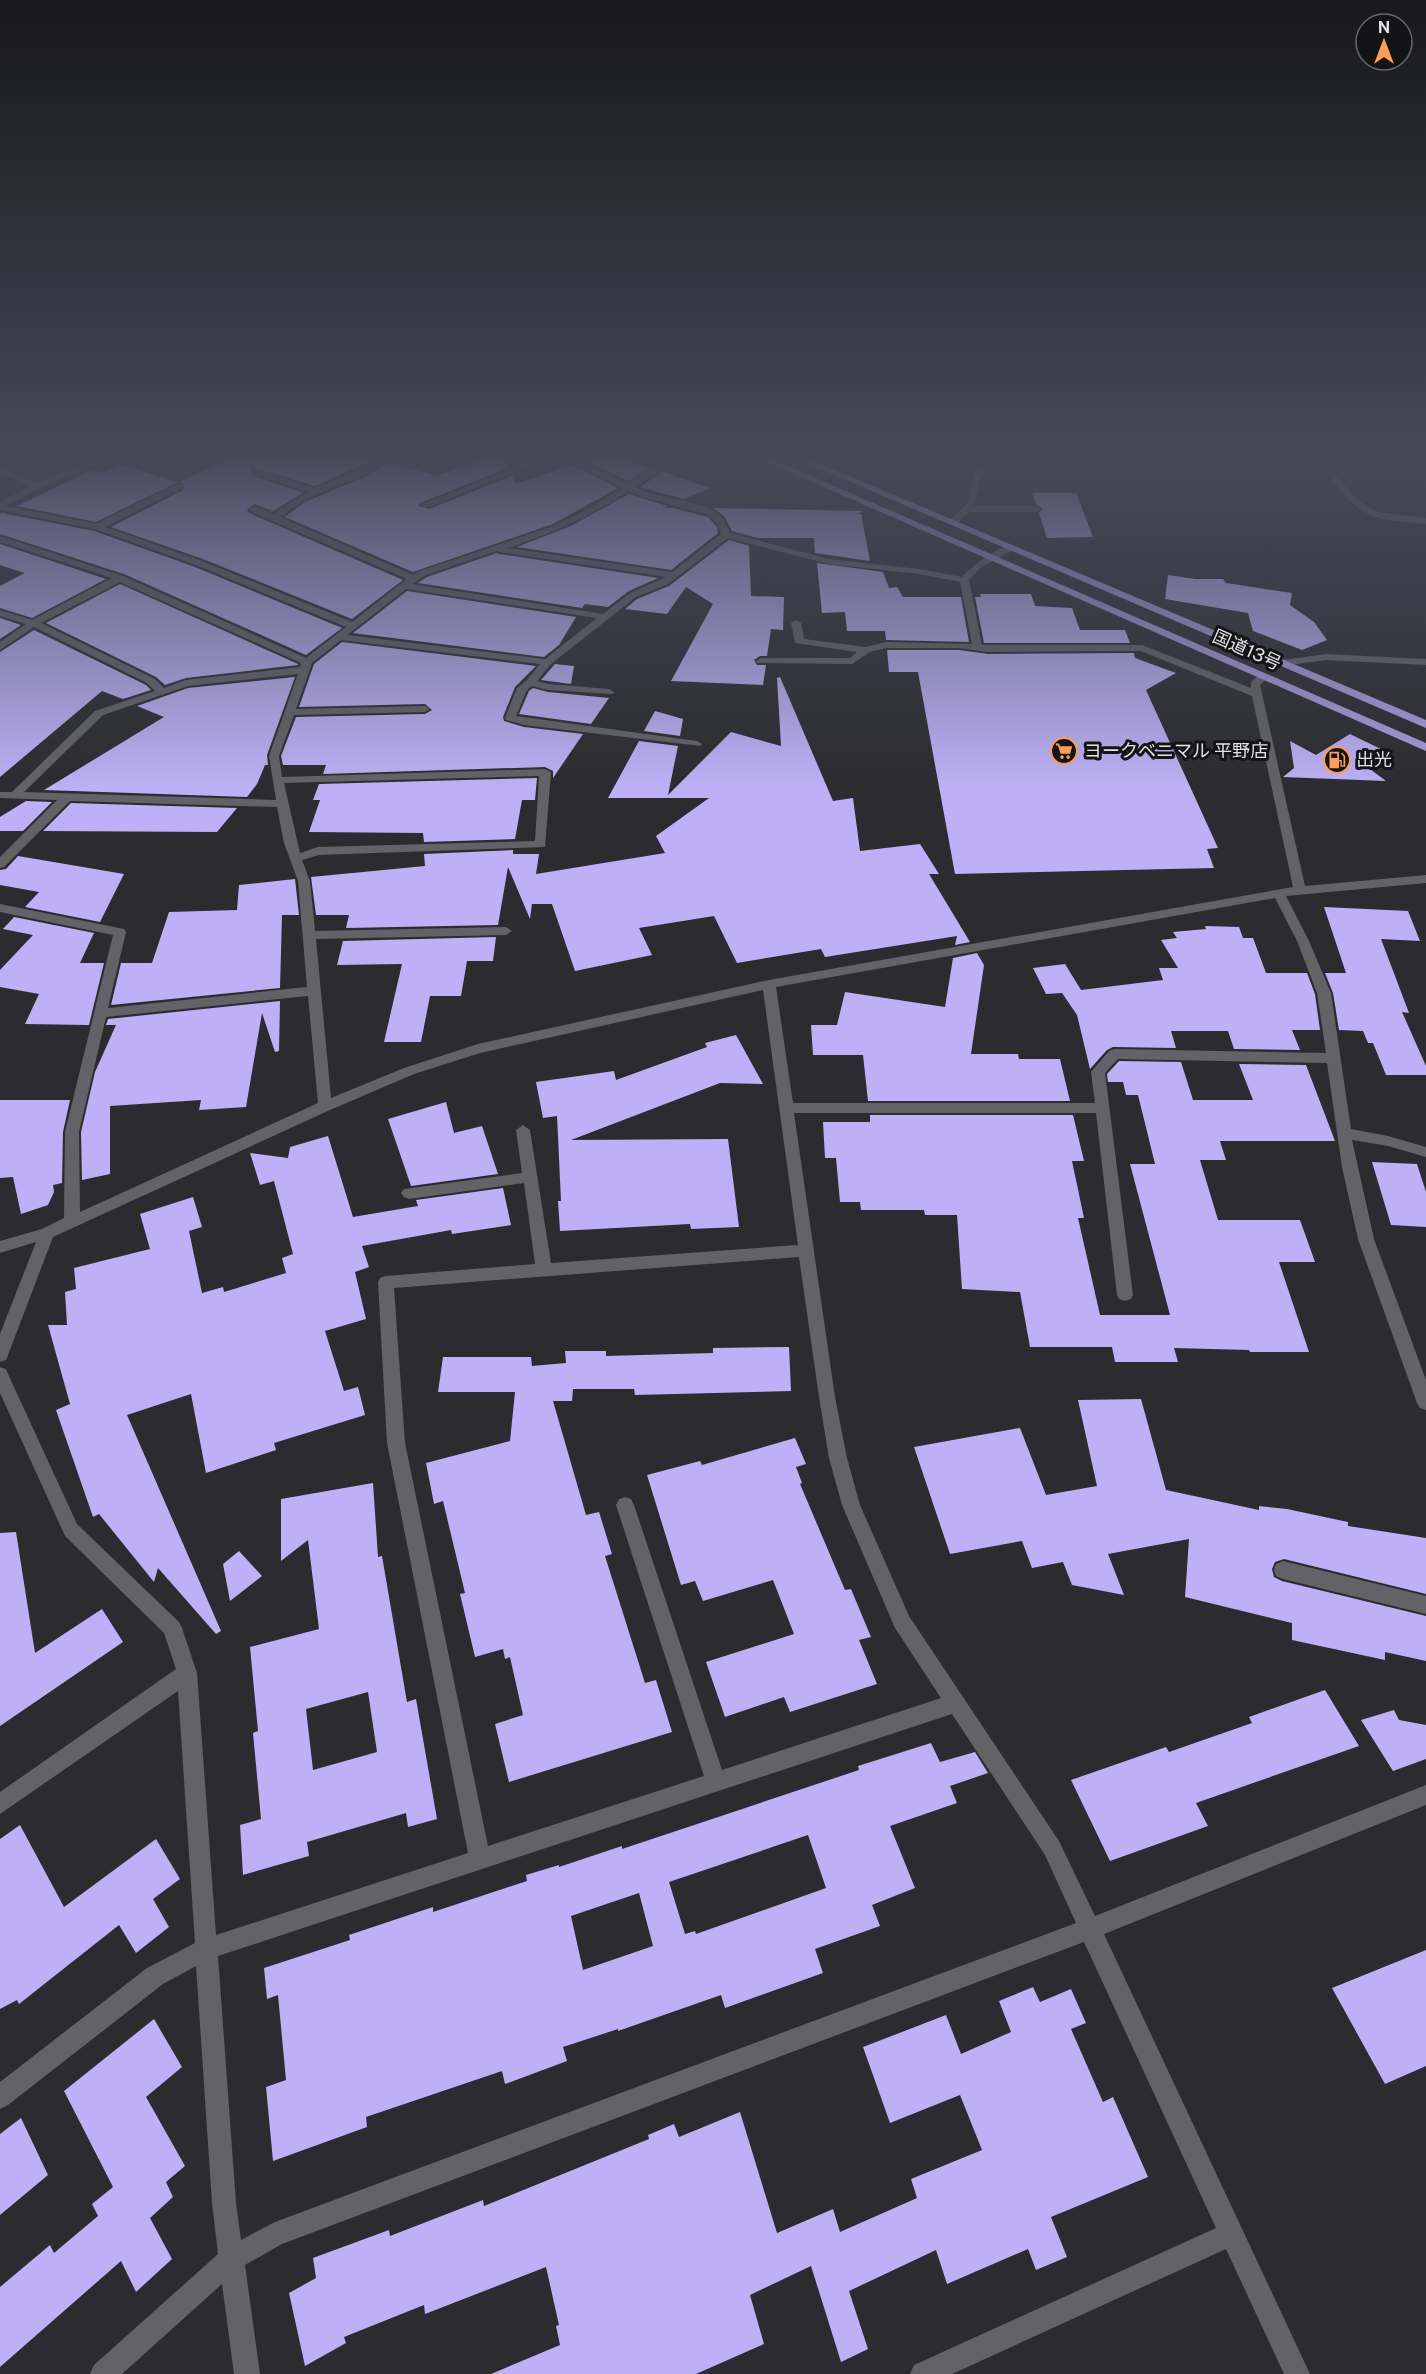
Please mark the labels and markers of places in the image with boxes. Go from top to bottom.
supermarket icon: ヨークベニマル 平野店 [1049,736,1079,766]
place label: ヨークベニマル 平野店 [1084,740,1268,761]
fuel station icon: 出光 [1322,745,1352,775]
place label: 出光 [1356,749,1392,770]

